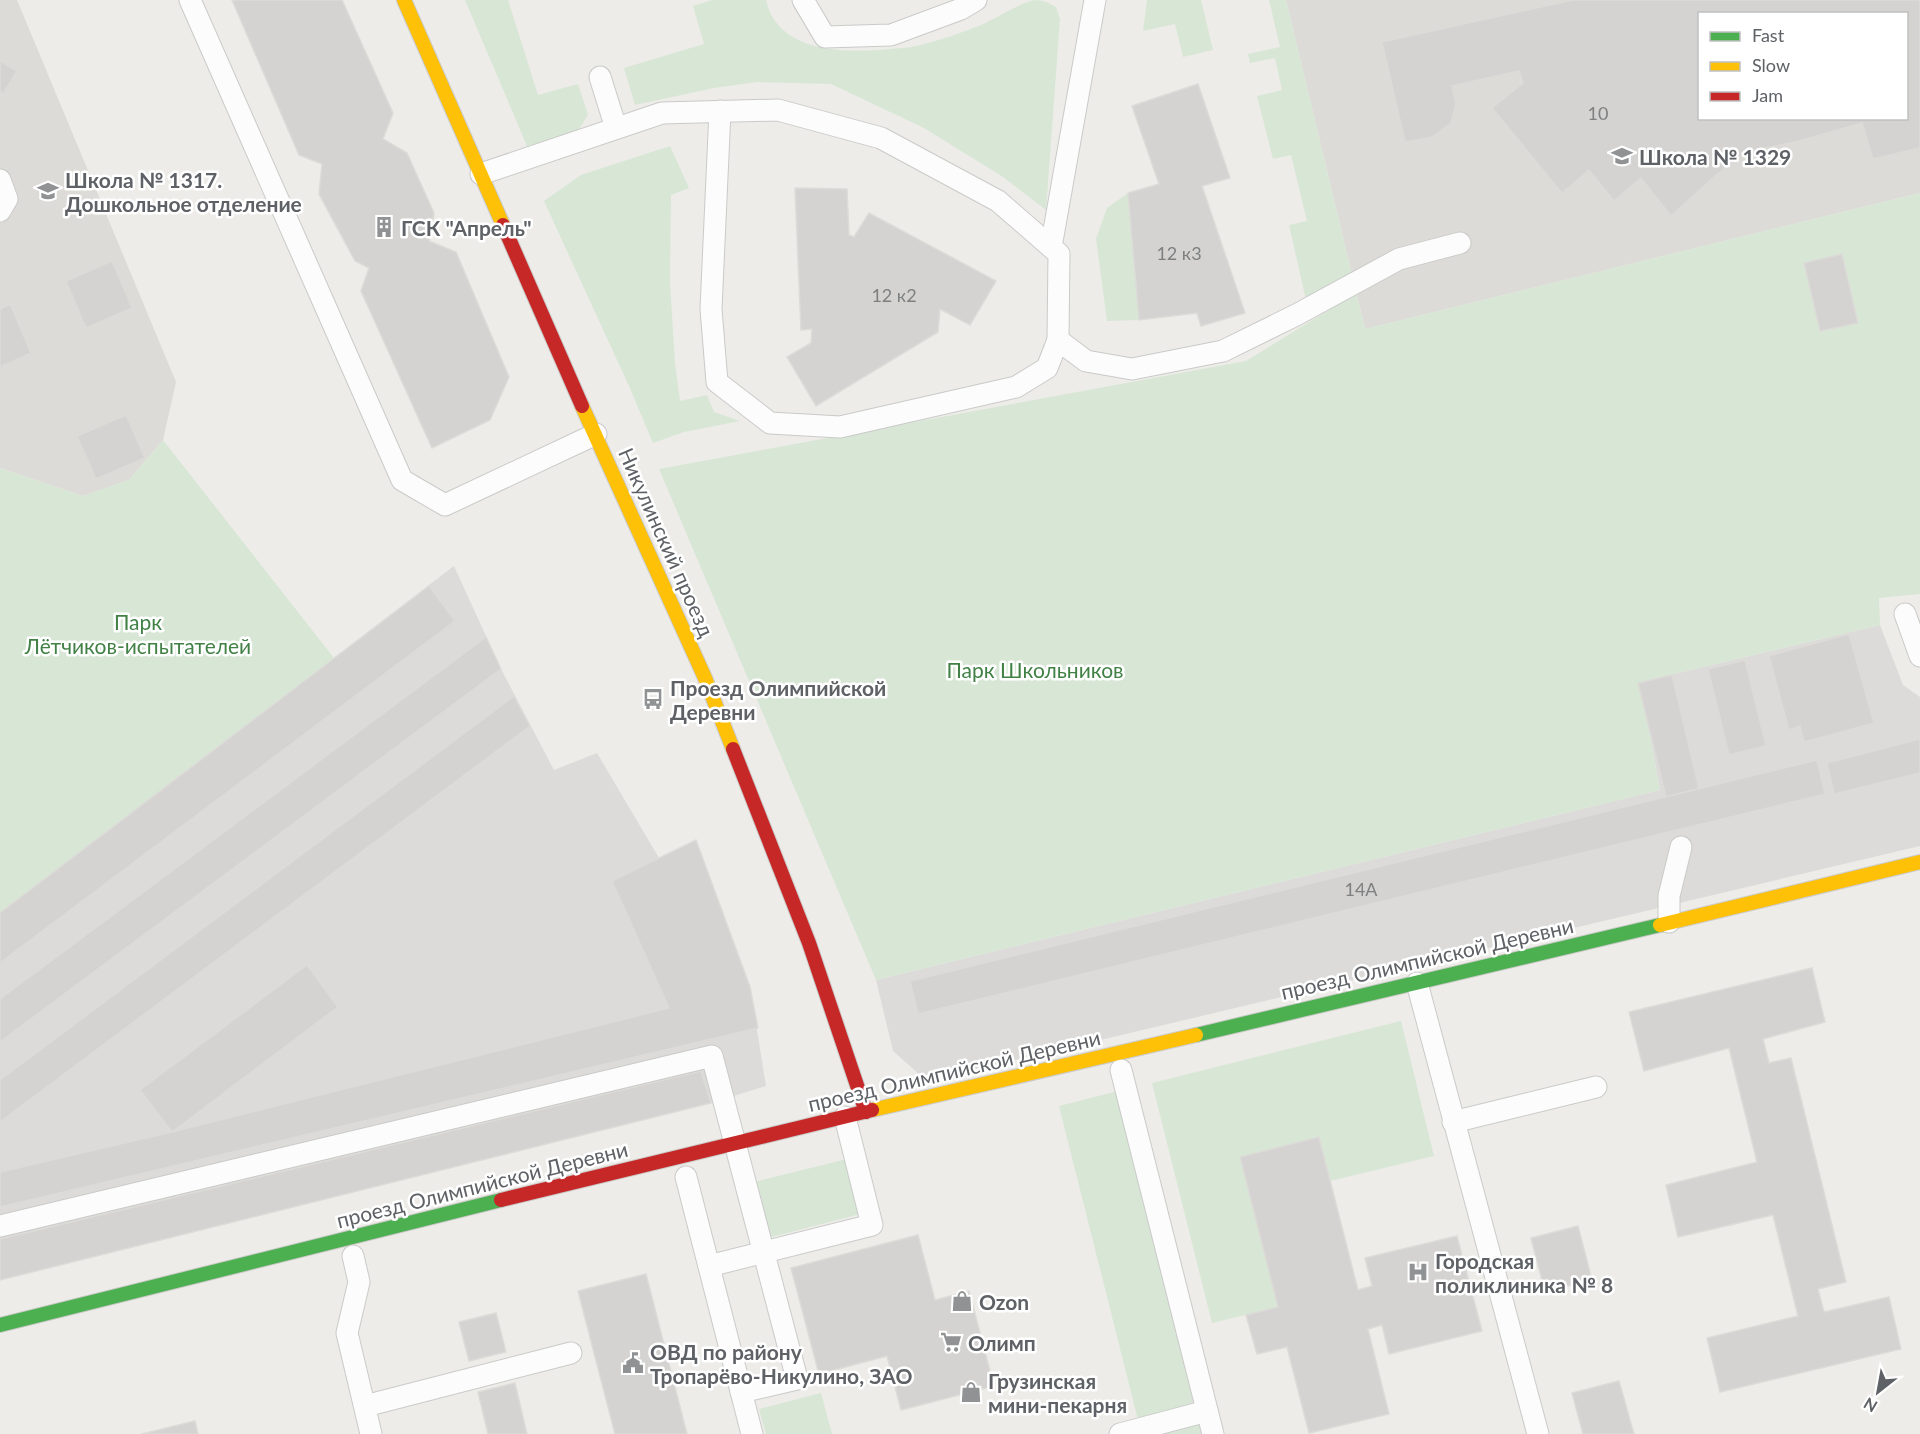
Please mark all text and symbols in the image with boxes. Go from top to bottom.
legend [1698,12,1908,120]
text: Fast [1752,24,1785,46]
text: Slow [1752,54,1790,76]
text: Jam [1752,84,1783,106]
house number: 10 [1588,102,1608,124]
school or university icon: Школа № 1329 [1610,144,1634,168]
place label: Школа № 1329 [1639,144,1791,169]
place label: Школа № 1317. Дошкольное отделение [65,167,302,216]
school or university icon: Школа № 1317. Дошкольное отделение [36,179,60,203]
building icon: ГСК "Апрель" [372,215,396,239]
place label: ГСК "Апрель" [401,215,532,240]
house number: 12 к3 [1156,242,1202,264]
house number: 12 к2 [871,284,917,306]
street label: Никулинский проезд [614,444,720,640]
park label: Парк Лётчиков-испытателей [24,609,251,658]
park label: Парк Школьников [946,657,1124,682]
place label: Проезд Олимпийской Деревни [670,675,886,724]
bus stop icon: Проезд Олимпийской Деревни [641,687,665,711]
house number: 14А [1344,878,1378,900]
street label: проезд Олимпийской Деревни [1278,912,1576,1004]
street label: проезд Олимпийской Деревни [805,1024,1103,1116]
street label: проезд Олимпийской Деревни [334,1136,630,1232]
place label: Городская поликлиника № 8 [1435,1248,1613,1297]
hospital icon: Городская поликлиника № 8 [1406,1260,1430,1284]
shop icon: Ozon [950,1289,974,1313]
place label: Ozon [979,1289,1029,1314]
supermarket icon: Олимп [939,1330,963,1354]
place label: Олимп [968,1330,1036,1355]
place label: ОВД по району Тропарёво-Никулино, ЗАО [650,1339,912,1388]
public building icon: ОВД по району Тропарёво-Никулино, ЗАО [621,1351,645,1375]
north arrow [1848,1362,1908,1422]
place label: Грузинская мини-пекарня [988,1368,1127,1417]
shop icon: Грузинская мини-пекарня [959,1380,983,1404]
text: N [1860,1394,1880,1417]

